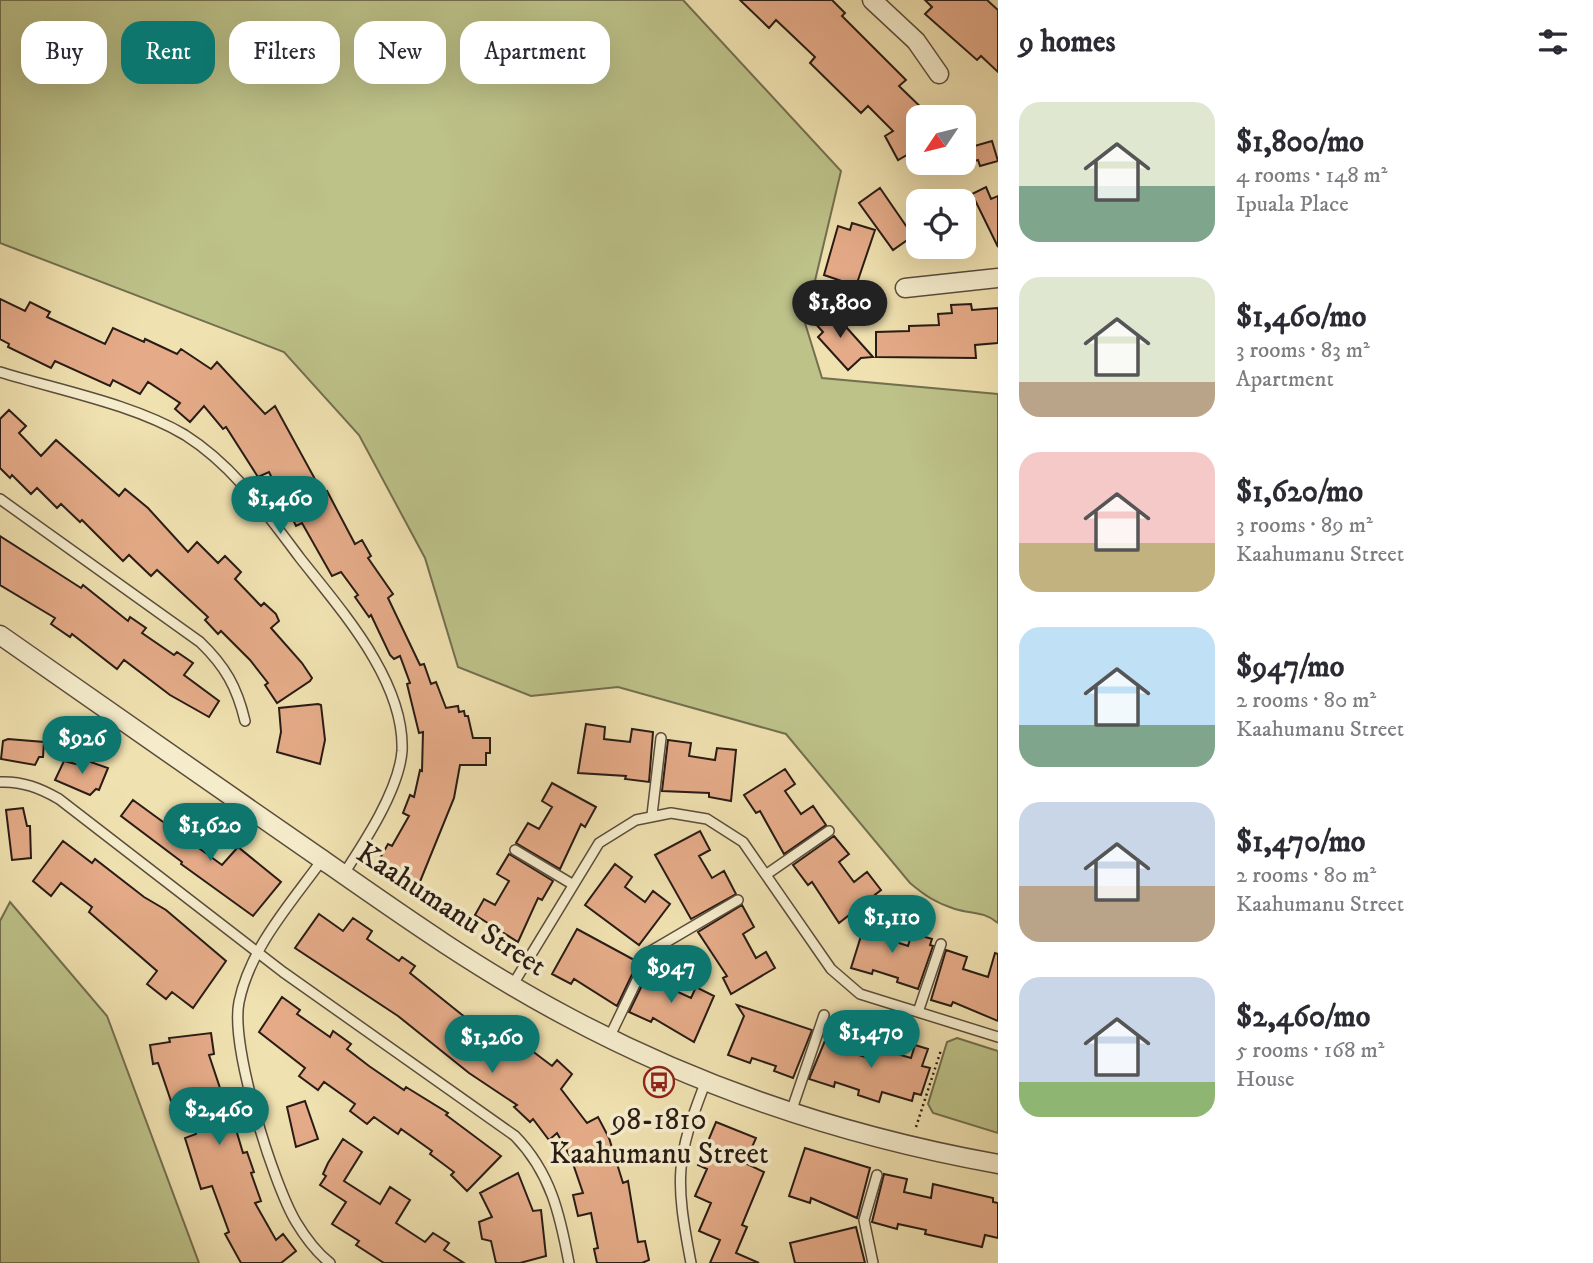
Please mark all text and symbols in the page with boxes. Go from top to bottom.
chip: Buy [21,21,107,84]
chip: Rent [121,21,215,84]
chip: Filters [229,21,340,84]
chip: New [354,21,446,84]
chip: Apartment [460,21,610,84]
icon: filters [1534,23,1572,61]
text: 9 homes [1019,24,1116,61]
north arrow [906,105,976,175]
map controls [906,105,976,259]
text: $1,800/mo [1236,124,1364,161]
icon: home [1075,130,1159,214]
text: 4 rooms · 148 m² [1236,161,1388,190]
button: locate [906,189,976,259]
text: Ipuala Place [1236,190,1349,219]
pin: $1,800 [783,280,897,340]
text: $1,800 [808,288,872,317]
text: $1,460/mo [1236,299,1366,336]
icon: home [1075,305,1159,389]
text: 3 rooms · 83 m² [1236,336,1370,365]
text: Apartment [1236,365,1334,394]
text: $1,620/mo [1236,474,1363,511]
pin: $1,460 [223,476,337,536]
icon: home [1075,480,1159,564]
text: $1,460 [247,484,313,513]
text: 3 rooms · 89 m² [1236,511,1373,540]
text: Kaahumanu Street [1236,540,1404,569]
text: $947/mo [1236,649,1344,686]
icon: home [1075,655,1159,739]
text: 2 rooms · 80 m² [1236,686,1376,715]
text: Kaahumanu Street [1236,715,1404,744]
pin: $926 [41,716,123,776]
text: $926 [58,724,106,753]
pin: $1,620 [153,804,267,863]
text: $1,620 [179,811,241,840]
text: $1,470/mo [1236,824,1365,861]
icon: home [1075,830,1159,914]
street label: Kaahumanu Street [349,835,553,985]
text: 2 rooms · 80 m² [1236,861,1376,890]
text: Kaahumanu Street [1236,890,1404,919]
pin: $1,110 [835,895,949,955]
text: $1,110 [864,903,920,932]
pin: $947 [630,946,712,1005]
text: $947 [647,953,695,982]
text: $2,460/mo [1236,999,1370,1036]
icon: home [1075,1005,1159,1089]
pin: $1,470 [814,1010,928,1070]
pin: $1,260 [435,1016,549,1075]
text: $1,470 [839,1018,903,1047]
text: $1,260 [461,1023,523,1052]
text: 5 rooms · 168 m² [1236,1036,1384,1065]
bus stop icon: 98-1810 Kaahumanu Street [642,1065,676,1099]
text: House [1236,1065,1294,1094]
pin: $2,460 [162,1088,276,1147]
text: $2,460 [185,1095,253,1124]
place label: 98-1810 Kaahumanu Street [549,1102,769,1173]

